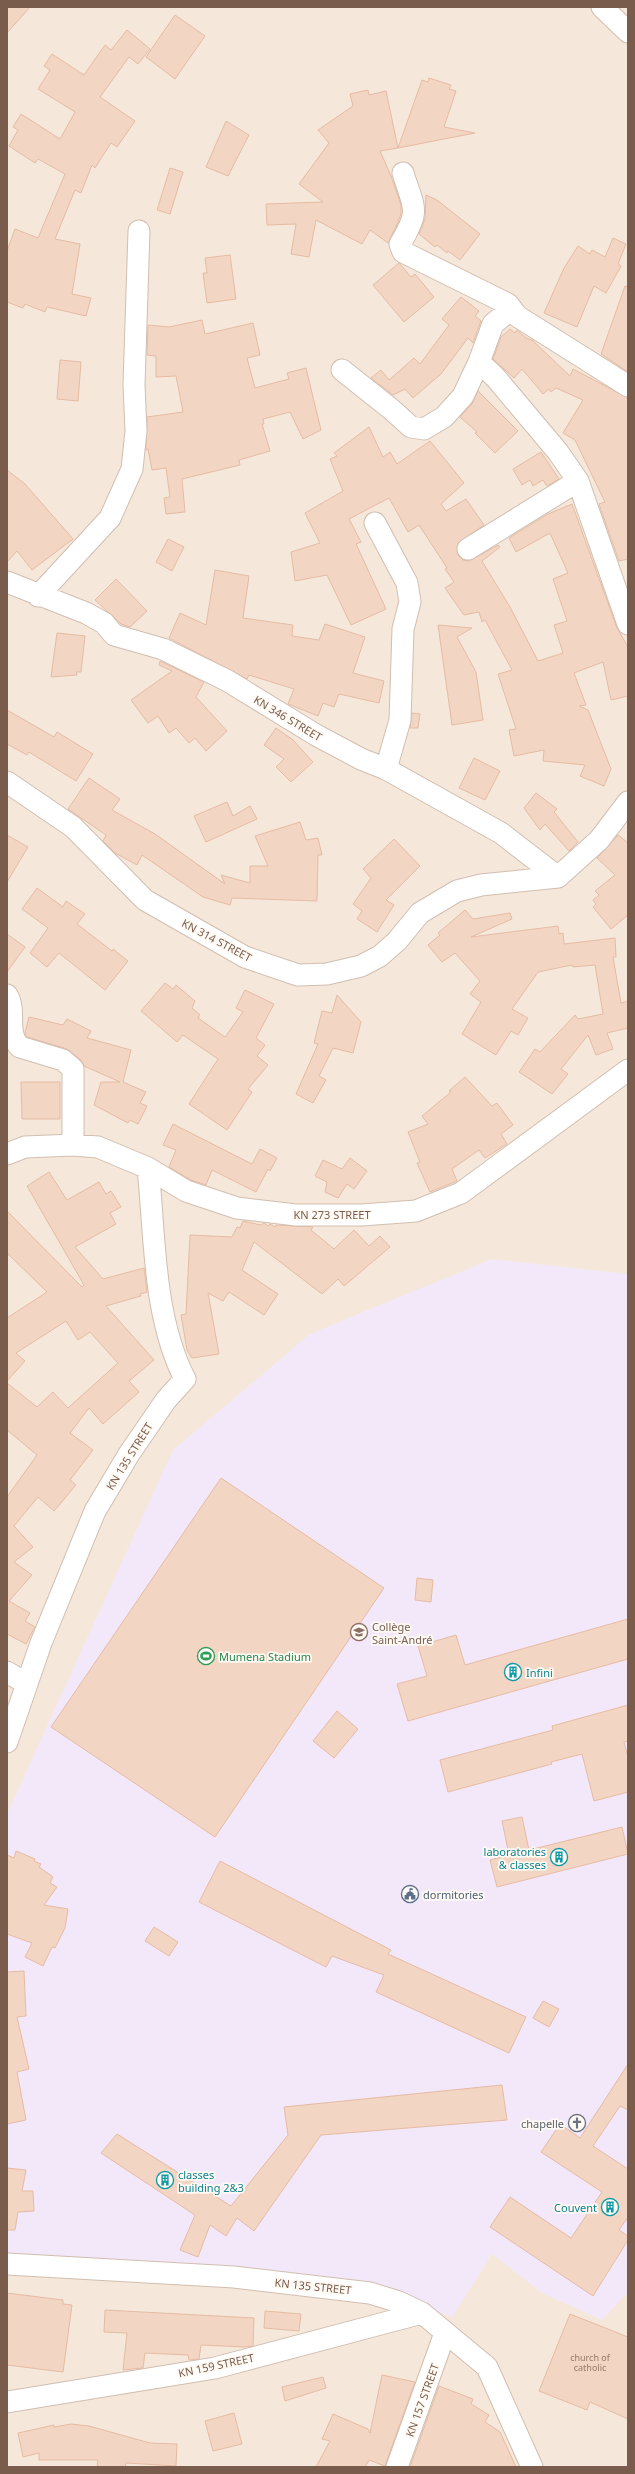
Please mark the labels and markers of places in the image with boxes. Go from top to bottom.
place label: Collège Saint-André [372,1619,432,1647]
school or university icon: Collège Saint-André [349,1622,369,1642]
sports icon: Mumena Stadium [196,1646,216,1666]
place label: Mumena Stadium [219,1649,311,1664]
building icon: Infini [503,1662,523,1682]
place label: Infini [526,1665,553,1680]
place label: laboratories & classes [484,1844,546,1872]
building icon: laboratories & classes [549,1847,569,1867]
public building icon: dormitories [400,1884,420,1904]
place label: dormitories [423,1887,484,1902]
church icon: chapelle [567,2113,587,2133]
place label: chapelle [521,2116,564,2131]
place label: classes building 2&3 [178,2167,244,2195]
building icon: classes building 2&3 [155,2170,175,2190]
building icon: Couvent [600,2197,620,2217]
place label: Couvent [554,2200,597,2215]

